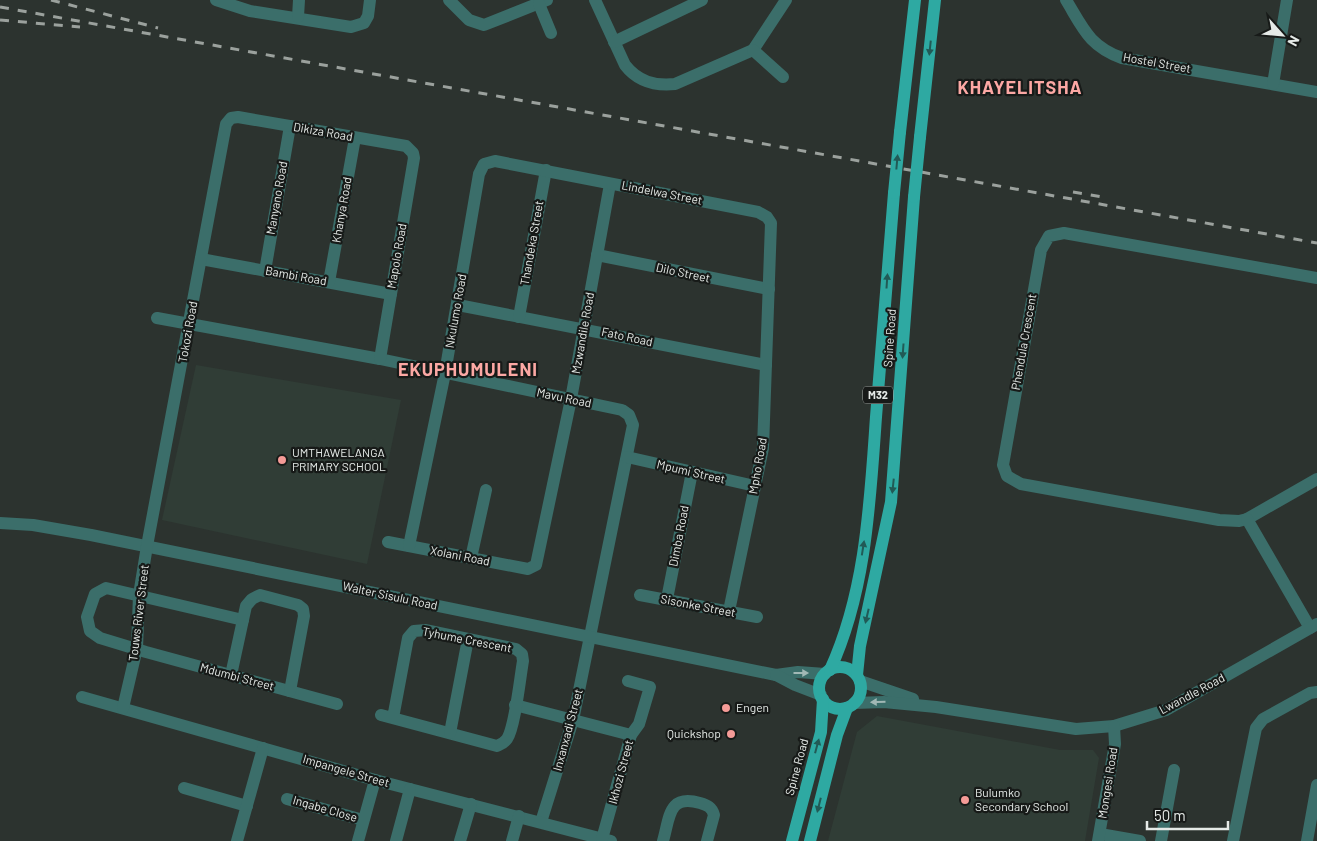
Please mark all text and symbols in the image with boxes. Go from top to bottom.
north arrow [1257,10,1307,60]
text: N [1284,33,1304,49]
one-way arrow [926,41,934,57]
street label: Hostel Street [1122,49,1192,75]
district label: KHAYELITSHA [957,76,1083,98]
street label: Dikiza Road [292,119,354,143]
one-way arrow [893,154,901,170]
street label: Manyano Road [263,160,289,236]
street label: Khanya Road [328,176,354,244]
street label: Lindelwa Street [621,177,704,207]
street label: Thandeka Street [517,199,545,286]
street label: Mapolo Road [383,222,409,290]
street label: Dilo Street [655,259,712,285]
street label: Bambi Road [264,263,328,287]
street label: Nkulumo Road [442,273,468,349]
one-way arrow [883,273,891,289]
street label: Mzwandile Road [568,291,596,375]
street label: Phendula Crescent [1008,293,1038,391]
street label: Tokozi Road [175,300,199,364]
street label: Spine Road [880,308,898,368]
street label: Fato Road [600,324,654,348]
one-way arrow [899,343,907,359]
district label: EKUPHUMULENI [398,358,538,380]
street label: Mavu Road [536,384,593,410]
road number: M32 [863,386,893,404]
street label: Mpho Road [745,437,769,495]
place label: UMTHAWELANGA PRIMARY SCHOOL [292,445,386,473]
marker: UMTHAWELANGA PRIMARY SCHOOL [276,454,288,466]
street label: Mpumi Street [656,456,727,486]
one-way arrow [889,478,897,494]
street label: Dimba Road [665,504,691,568]
one-way arrow [859,539,867,555]
street label: Xolani Road [429,542,491,568]
street label: Touws River Street [125,564,151,662]
street label: Walter Sisulu Road [342,578,439,612]
street label: Sisonke Street [659,591,737,619]
one-way arrow [863,609,871,624]
street label: Tyhume Crescent [421,624,513,655]
street label: Mdumbi Street [199,659,276,693]
one-way arrow [793,669,809,677]
street label: Lwandle Road [1156,670,1227,716]
street label: Inxanxadi Street [549,687,585,772]
one-way arrow [870,698,886,706]
place label: Engen [736,700,769,714]
marker: Engen [720,702,732,714]
place label: Quickshop [667,726,721,740]
marker: Quickshop [725,728,737,740]
street label: Spine Road [782,737,810,797]
street label: Ikhozi Street [605,738,635,805]
one-way arrow [813,738,821,753]
street label: Mongesi Road [1094,746,1120,820]
street label: Impangele Street [301,751,391,789]
place label: Bulumko Secondary School [975,785,1068,813]
street label: Inqabe Close [291,792,359,824]
marker: Bulumko Secondary School [959,794,971,806]
one-way arrow [815,797,823,812]
scale bar [1147,798,1228,830]
text: 50 m [1154,806,1186,824]

